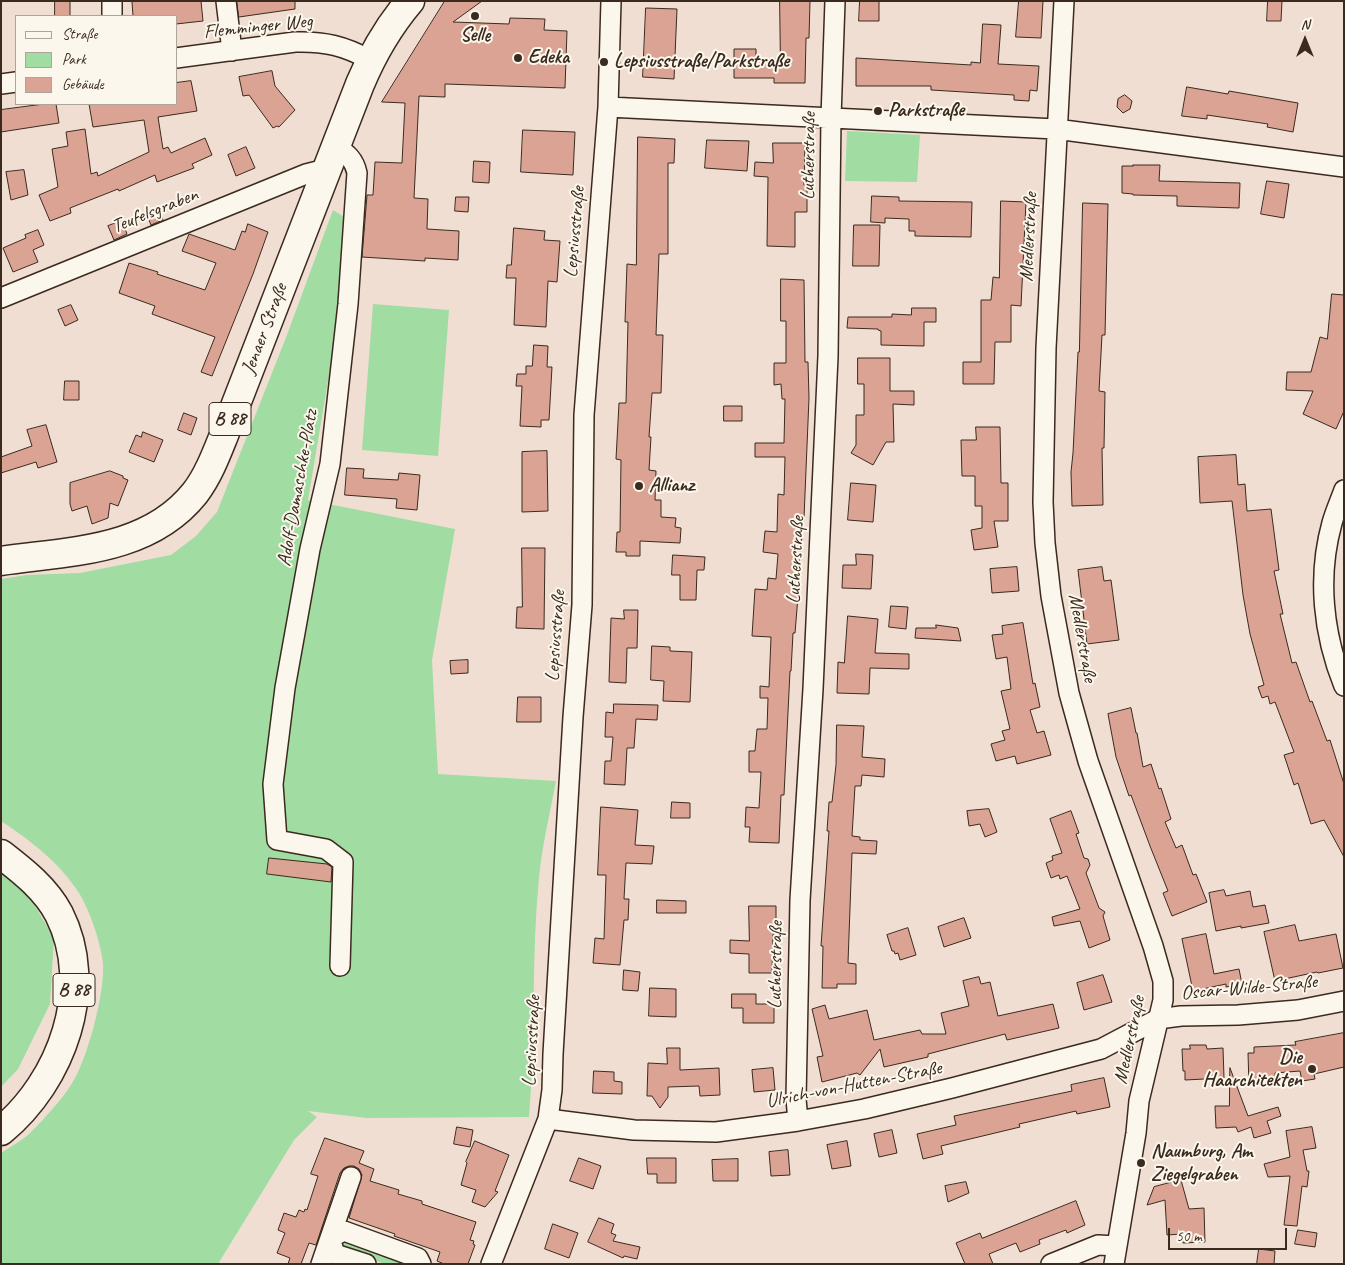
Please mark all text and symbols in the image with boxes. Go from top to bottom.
street label: Flemminger Weg [202,9,314,45]
marker: Selle [469,10,481,22]
legend [15,15,178,105]
north arrow [1280,15,1330,65]
text: N [1301,16,1309,33]
place label: Selle [460,24,490,48]
text: Straße [62,25,97,44]
place label: Edeka [528,46,569,70]
text: Park [62,50,86,69]
place label: Lepsiusstraße/Parkstraße [614,50,789,74]
marker: Edeka [512,52,524,64]
marker: Lepsiusstraße/Parkstraße [598,56,610,68]
text: Gebäude [62,75,104,94]
place label: Parkstraße [888,99,964,123]
marker: Parkstraße [872,105,884,117]
street label: Lutherstraße [796,112,822,200]
street label: Teufelsgraben [108,183,202,239]
street label: Lepsiusstraße [559,186,591,278]
street label: Medlerstraße [1015,192,1043,282]
street label: Jenaer Straße [237,280,293,378]
road number: B 88 [209,402,251,436]
street label: Adolf-Damaschke-Platz [272,408,324,568]
place label: Allianz [649,474,694,498]
marker: Allianz [633,480,645,492]
street label: Lutherstraße [782,516,810,604]
street label: Lepsiusstraße [541,590,571,682]
street label: Medlerstraße [1062,592,1102,684]
street label: Lutherstraße [763,921,789,1009]
street label: Oscar-Wilde-Straße [1180,970,1318,1006]
road number: B 88 [53,974,95,1006]
street label: Medlerstraße [1109,994,1151,1086]
street label: Lepsiusstraße [518,995,546,1087]
place label: Die Haarchitekten [1203,1046,1302,1093]
street label: Ulrich-von-Hutten-Straße [764,1056,944,1114]
marker: Die Haarchitekten [1306,1063,1318,1075]
place label: Naumburg, Am Ziegelgraben [1151,1140,1252,1187]
marker: Naumburg, Am Ziegelgraben [1135,1157,1147,1169]
scale bar [1170,1218,1289,1250]
text: 50 m [1176,1227,1202,1246]

